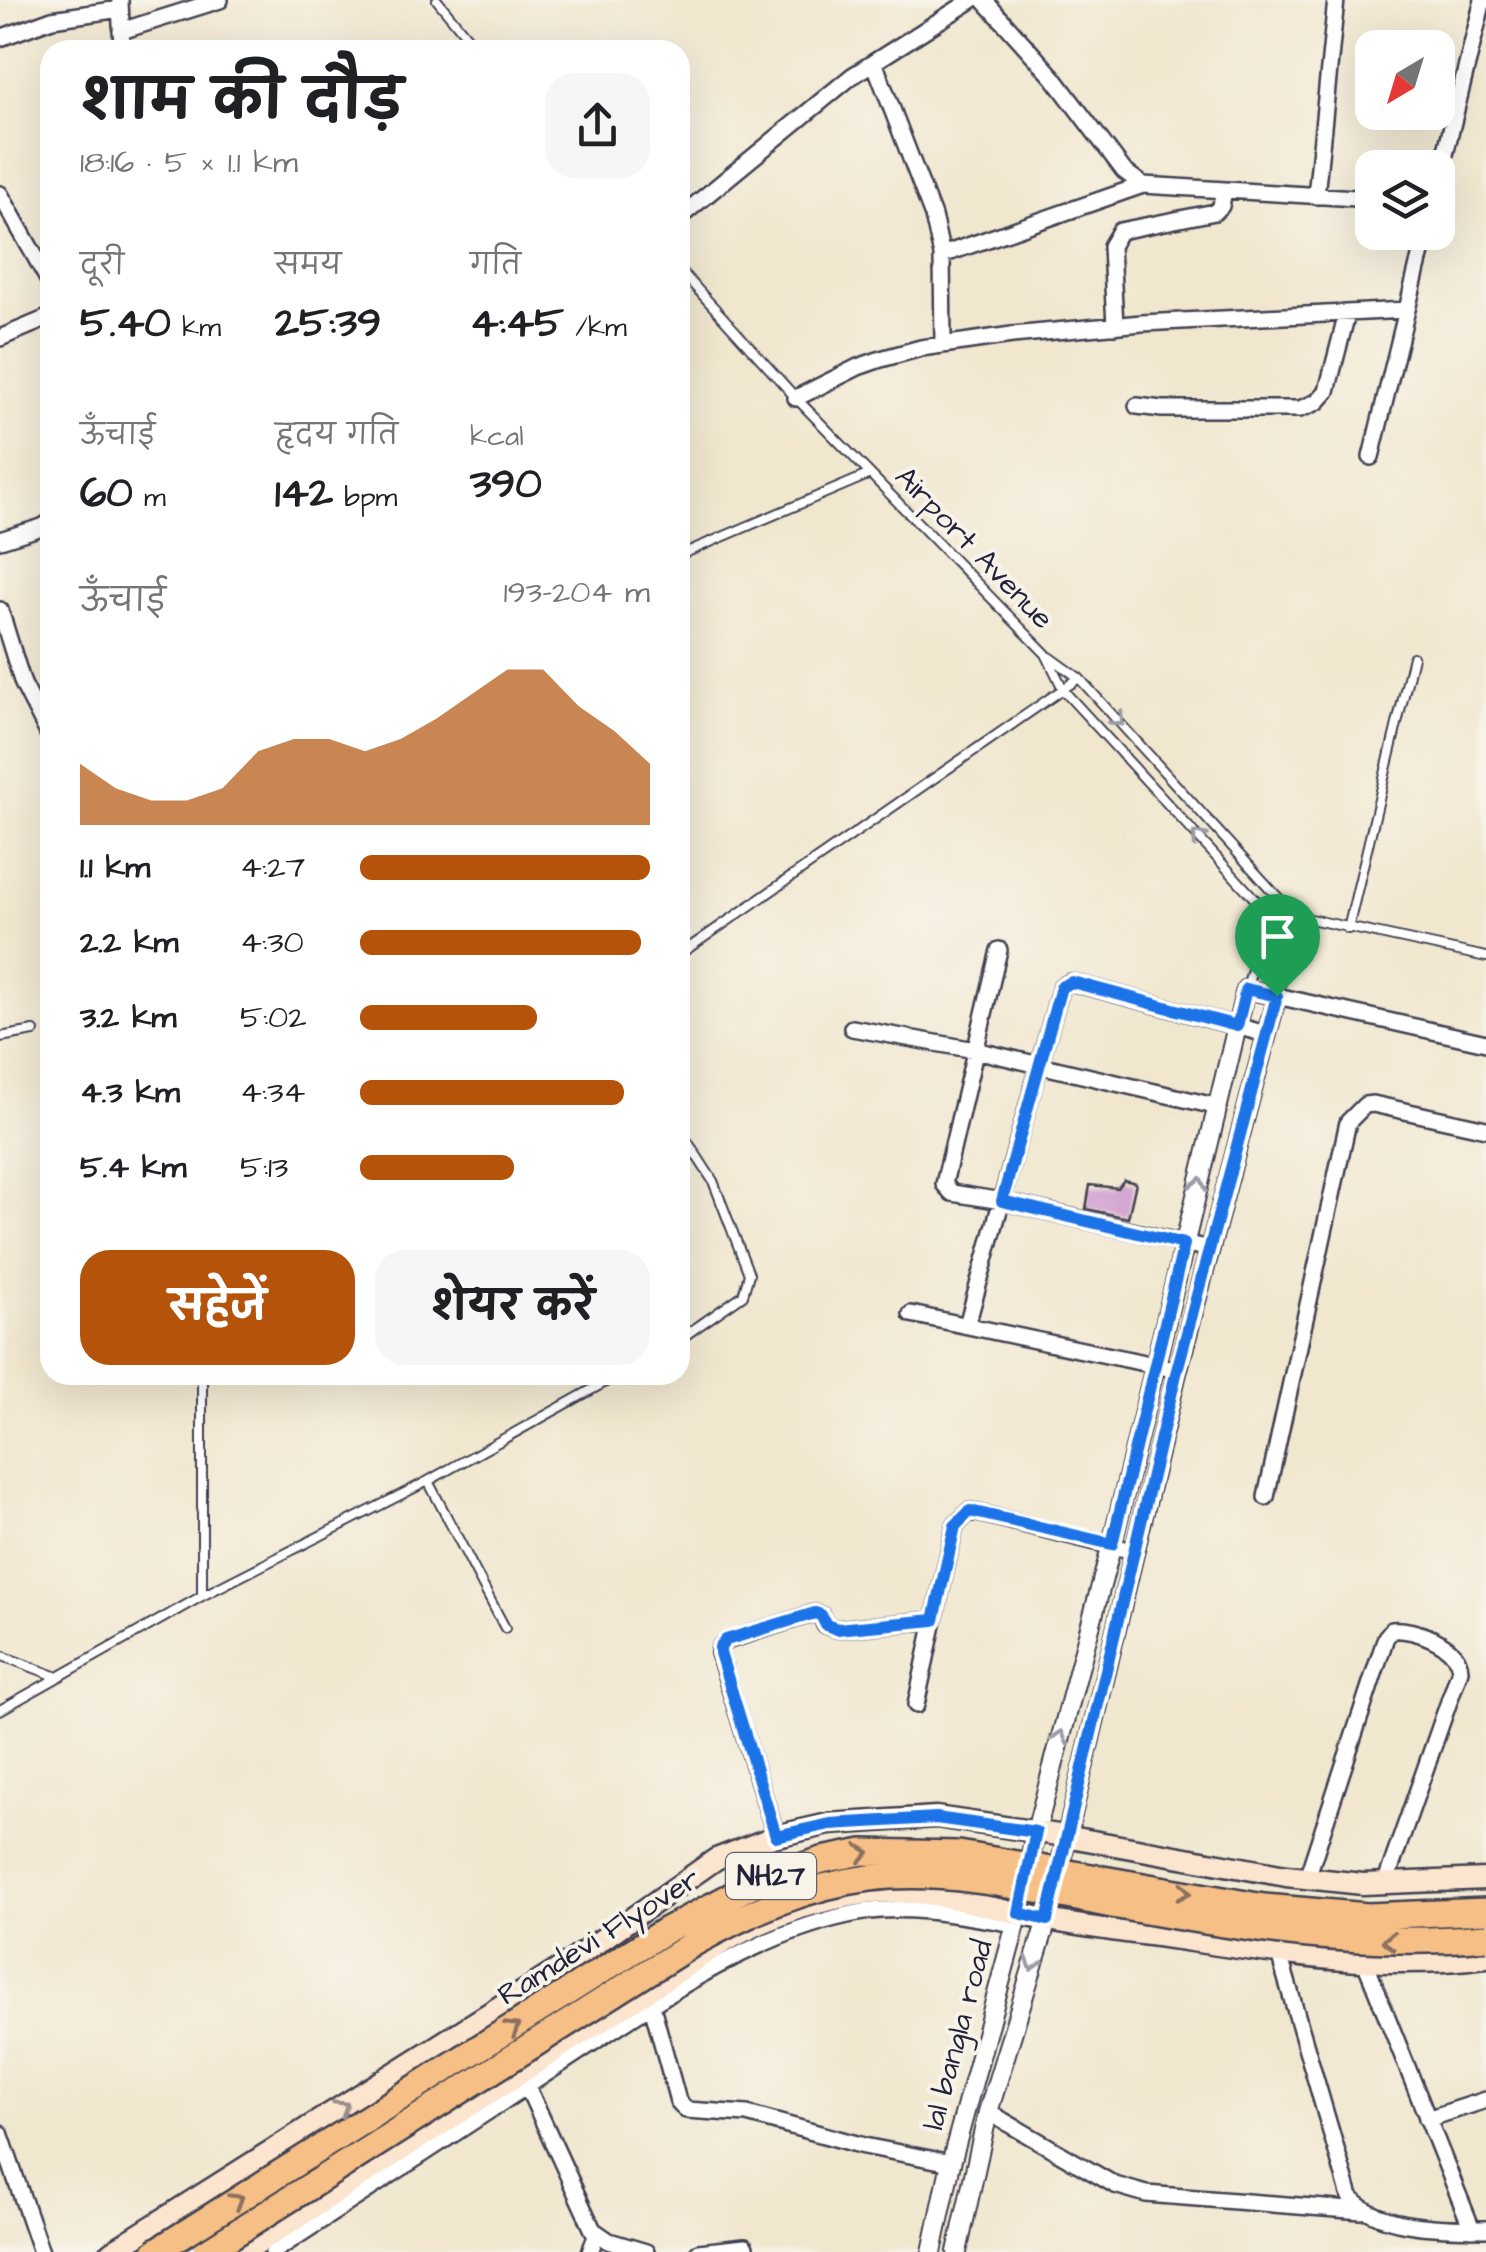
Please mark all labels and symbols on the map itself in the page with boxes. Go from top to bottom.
north arrow [1355,30,1455,130]
street label: Airport Avenue [885,457,1063,639]
one-way arrow [1106,708,1124,727]
one-way arrow [1192,830,1210,849]
pin [1235,894,1320,997]
one-way arrow [1187,1176,1208,1193]
one-way arrow [1049,1729,1070,1746]
one-way arrow [855,1843,871,1864]
road number: NH27 [726,1853,816,1899]
street label: Ramdevi Flyover [490,1858,709,2017]
one-way arrow [1176,1881,1192,1902]
one-way arrow [1380,1931,1396,1952]
street label: lal bangla road [912,1935,1005,2135]
one-way arrow [1024,1955,1045,1972]
one-way arrow [502,2021,520,2040]
one-way arrow [331,2100,349,2119]
one-way arrow [226,2194,244,2213]

